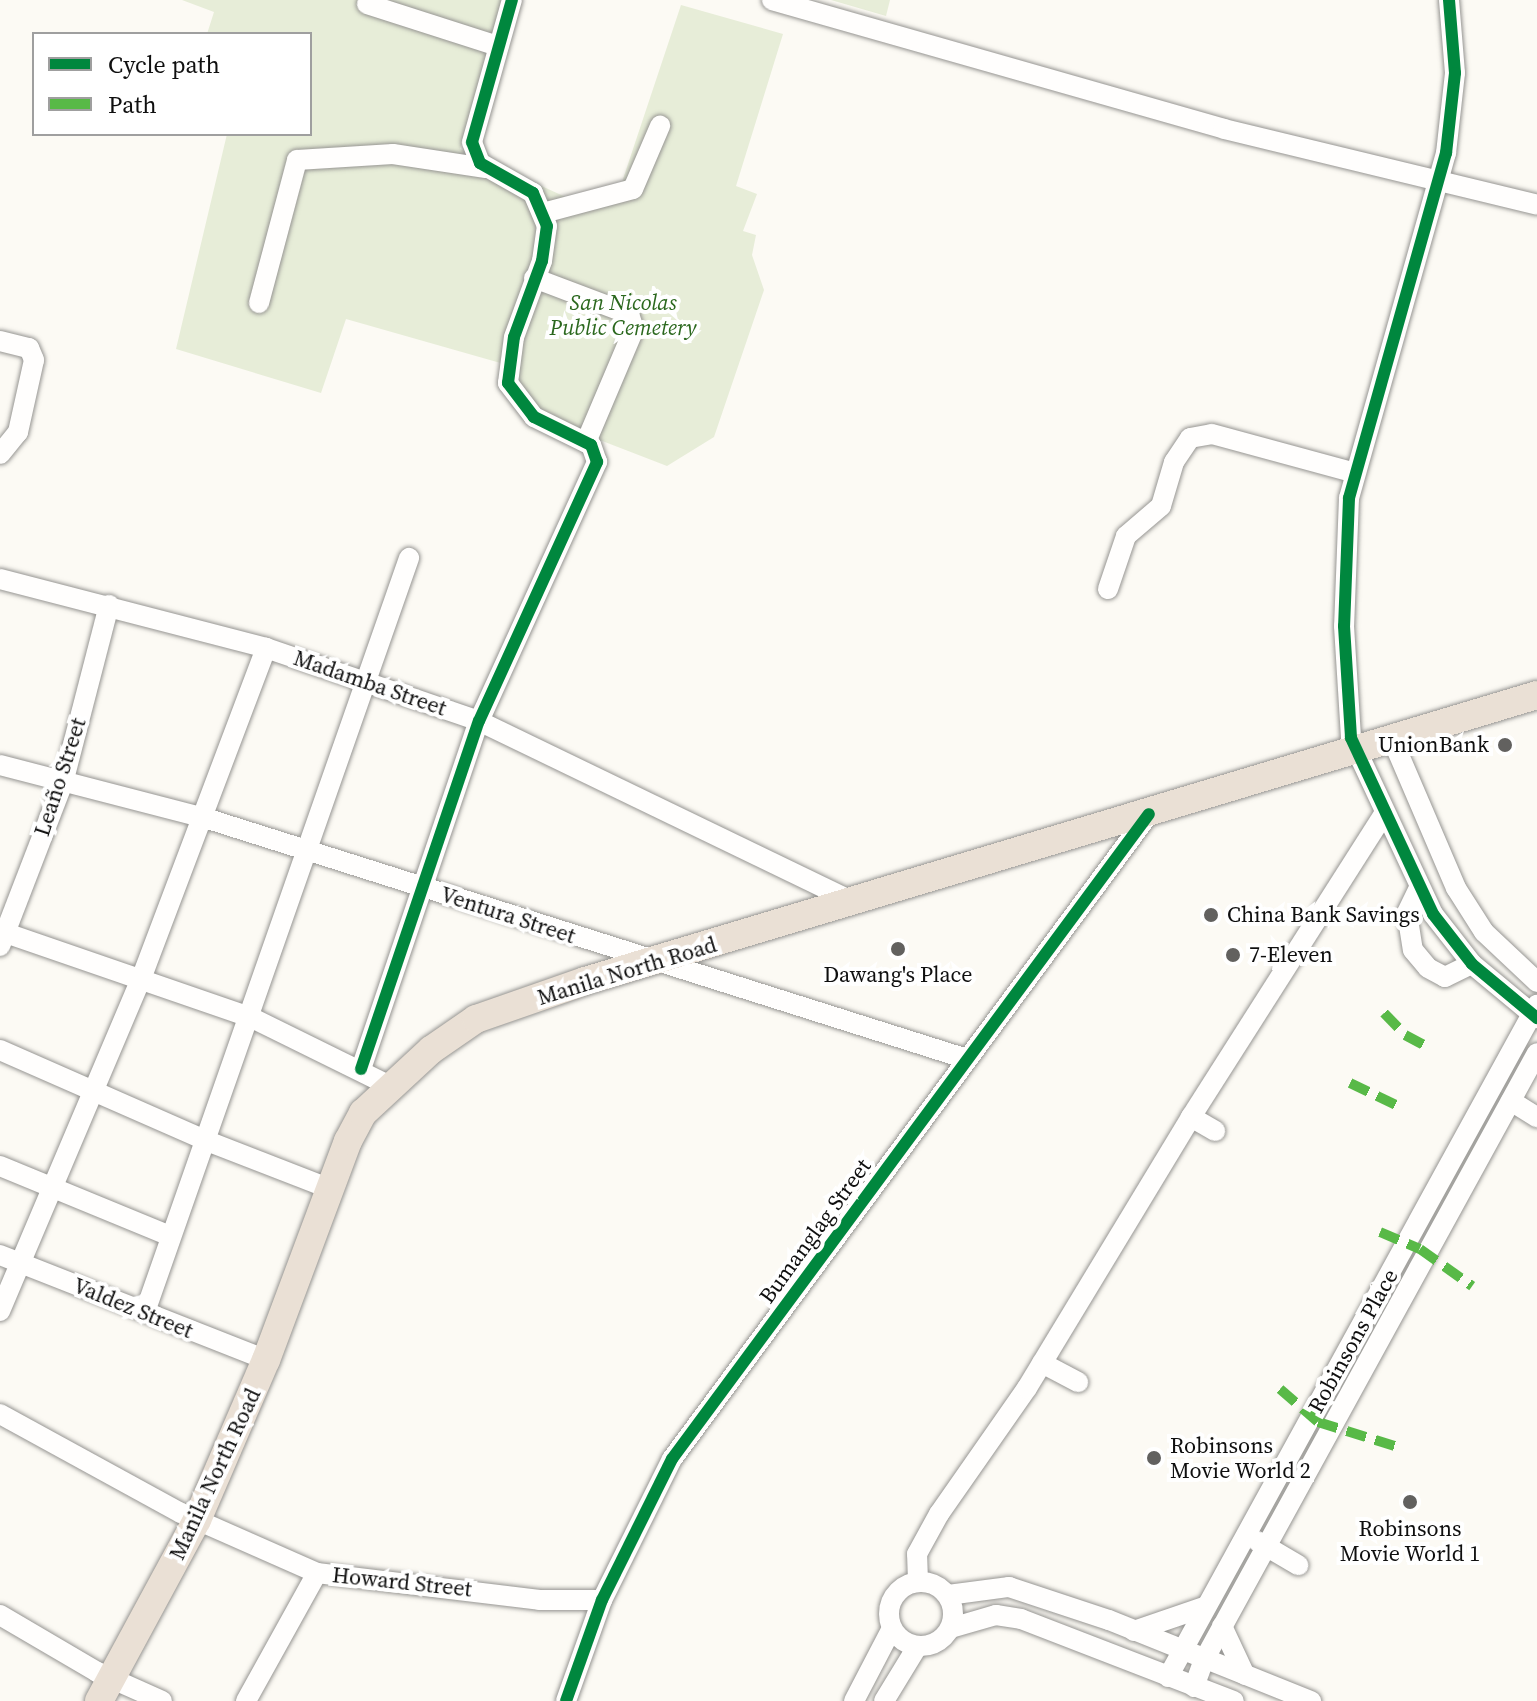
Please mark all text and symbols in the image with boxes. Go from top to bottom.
legend [32,32,312,136]
text: Cycle path [108,48,220,81]
text: Path [108,88,157,121]
park label: San Nicolas Public Cemetery [550,289,696,340]
street label: Madamba Street [290,645,450,721]
street label: Leaño Street [29,715,91,839]
place label: UnionBank [1378,732,1489,758]
marker: UnionBank [1496,736,1514,754]
street label: Ventura Street [437,881,579,949]
place label: China Bank Savings [1227,902,1420,928]
marker: China Bank Savings [1202,906,1220,924]
street label: Manila North Road [534,931,720,1011]
marker: Dawang's Place [889,940,907,958]
place label: 7-Eleven [1249,942,1333,968]
marker: 7-Eleven [1224,946,1242,964]
place label: Dawang's Place [823,962,973,988]
street label: Bumanglag Street [754,1154,876,1308]
street label: Robinsons Place [1303,1264,1403,1418]
street label: Valdez Street [69,1272,197,1344]
street label: Manila North Road [164,1384,266,1564]
place label: Robinsons Movie World 2 [1170,1432,1311,1484]
marker: Robinsons Movie World 2 [1145,1449,1163,1467]
marker: Robinsons Movie World 1 [1401,1493,1419,1511]
place label: Robinsons Movie World 1 [1339,1515,1481,1566]
street label: Howard Street [331,1562,473,1602]

